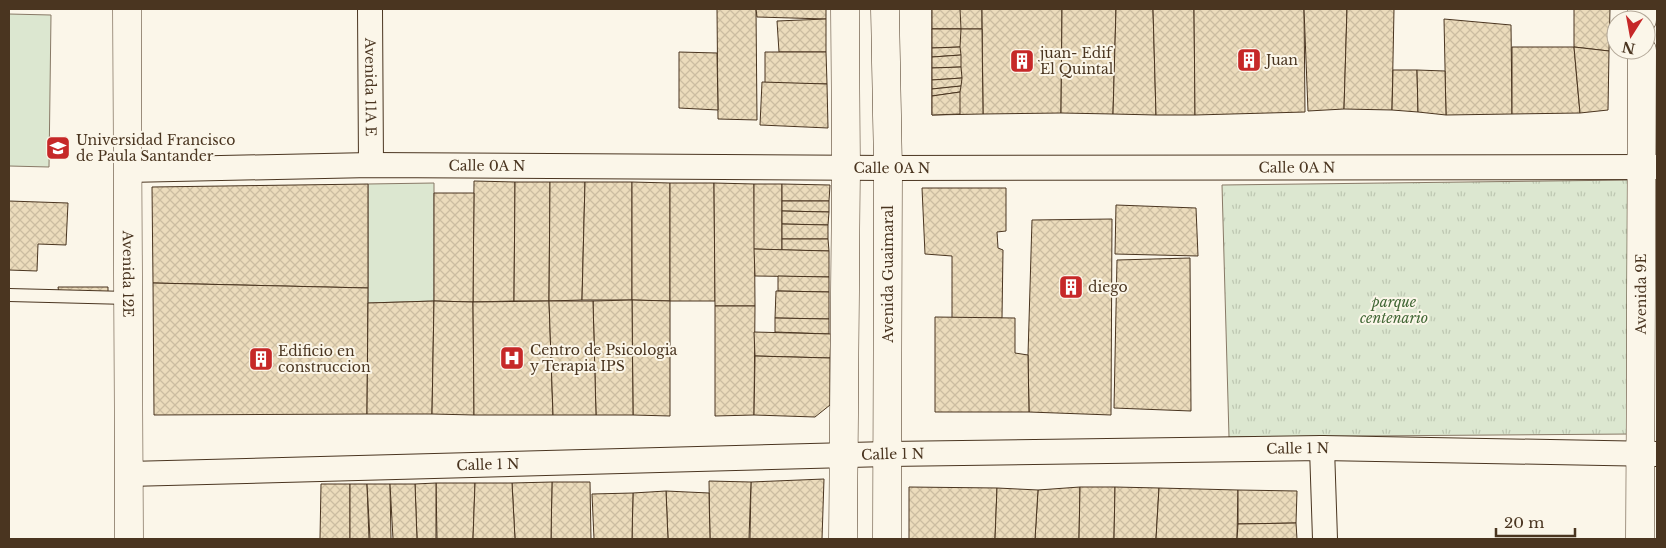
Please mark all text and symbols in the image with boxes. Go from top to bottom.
north arrow [1606,10,1656,60]
street label: Avenida 11A E [361,37,380,136]
text: N [1620,38,1637,58]
place label: juan- Edif El Quintal [1038,44,1114,78]
building icon: Juan [1236,47,1262,73]
building icon: juan- Edif El Quintal [1009,48,1035,74]
place label: Juan [1264,51,1298,69]
place label: Universidad Francisco de Paula Santander [76,131,235,165]
school or university icon: Universidad Francisco de Paula Santander [45,135,71,161]
street label: Calle 0A N [448,156,526,175]
street label: Calle 0A N [1258,158,1336,177]
street label: Calle 0A N [853,159,931,177]
street label: Avenida Guaimaral [879,205,897,344]
street label: Avenida 12E [119,230,137,317]
street label: Avenida 9E [1632,253,1650,336]
building icon: diego [1058,274,1084,300]
place label: diego [1088,278,1128,296]
park label: parque centenario [1360,293,1428,327]
place label: Centro de Psicologia y Terapia IPS [530,341,677,375]
place label: Edificio en construccion [278,342,371,376]
hospital icon: Centro de Psicologia y Terapia IPS [499,345,525,371]
building icon: Edificio en construccion [248,346,274,372]
street label: Calle 1 N [1266,439,1330,458]
street label: Calle 1 N [861,444,925,464]
street label: Calle 1 N [456,455,520,474]
scale bar [1496,506,1575,538]
text: 20 m [1504,513,1544,532]

